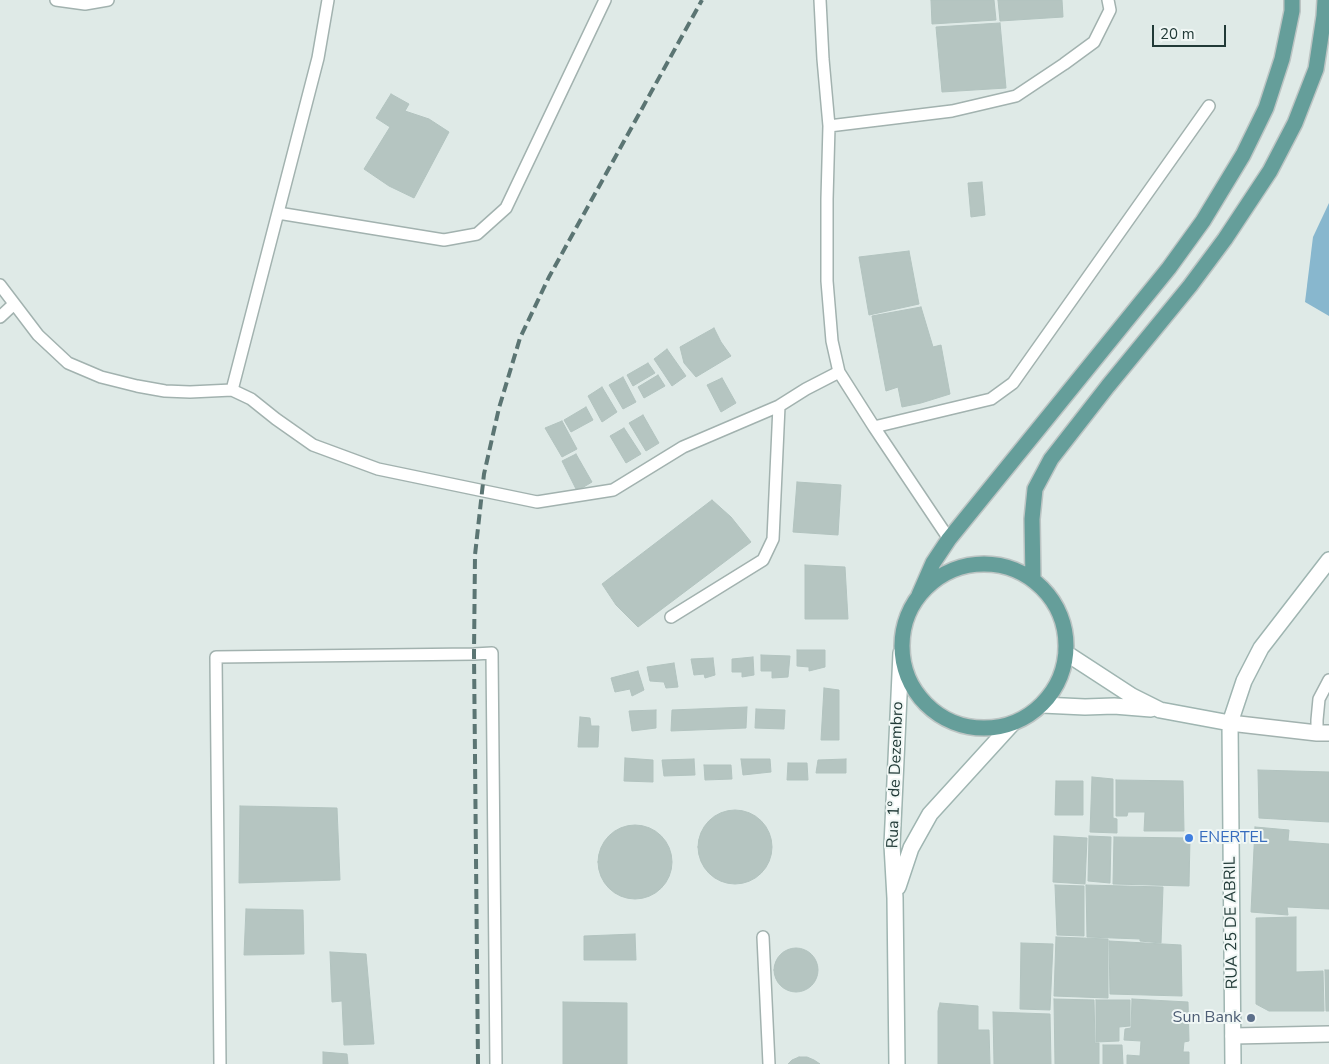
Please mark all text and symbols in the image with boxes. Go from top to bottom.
scale bar [1154,15,1228,47]
text: 20 m [1160,24,1195,44]
street label: Rua 1º de Dezembro [884,701,908,849]
place label: ENERTEL [1199,828,1268,848]
marker: ENERTEL [1183,832,1195,844]
street label: RUA 25 DE ABRIL [1221,857,1243,989]
place label: Sun Bank [1173,1008,1241,1028]
marker: Sun Bank [1245,1012,1257,1024]

